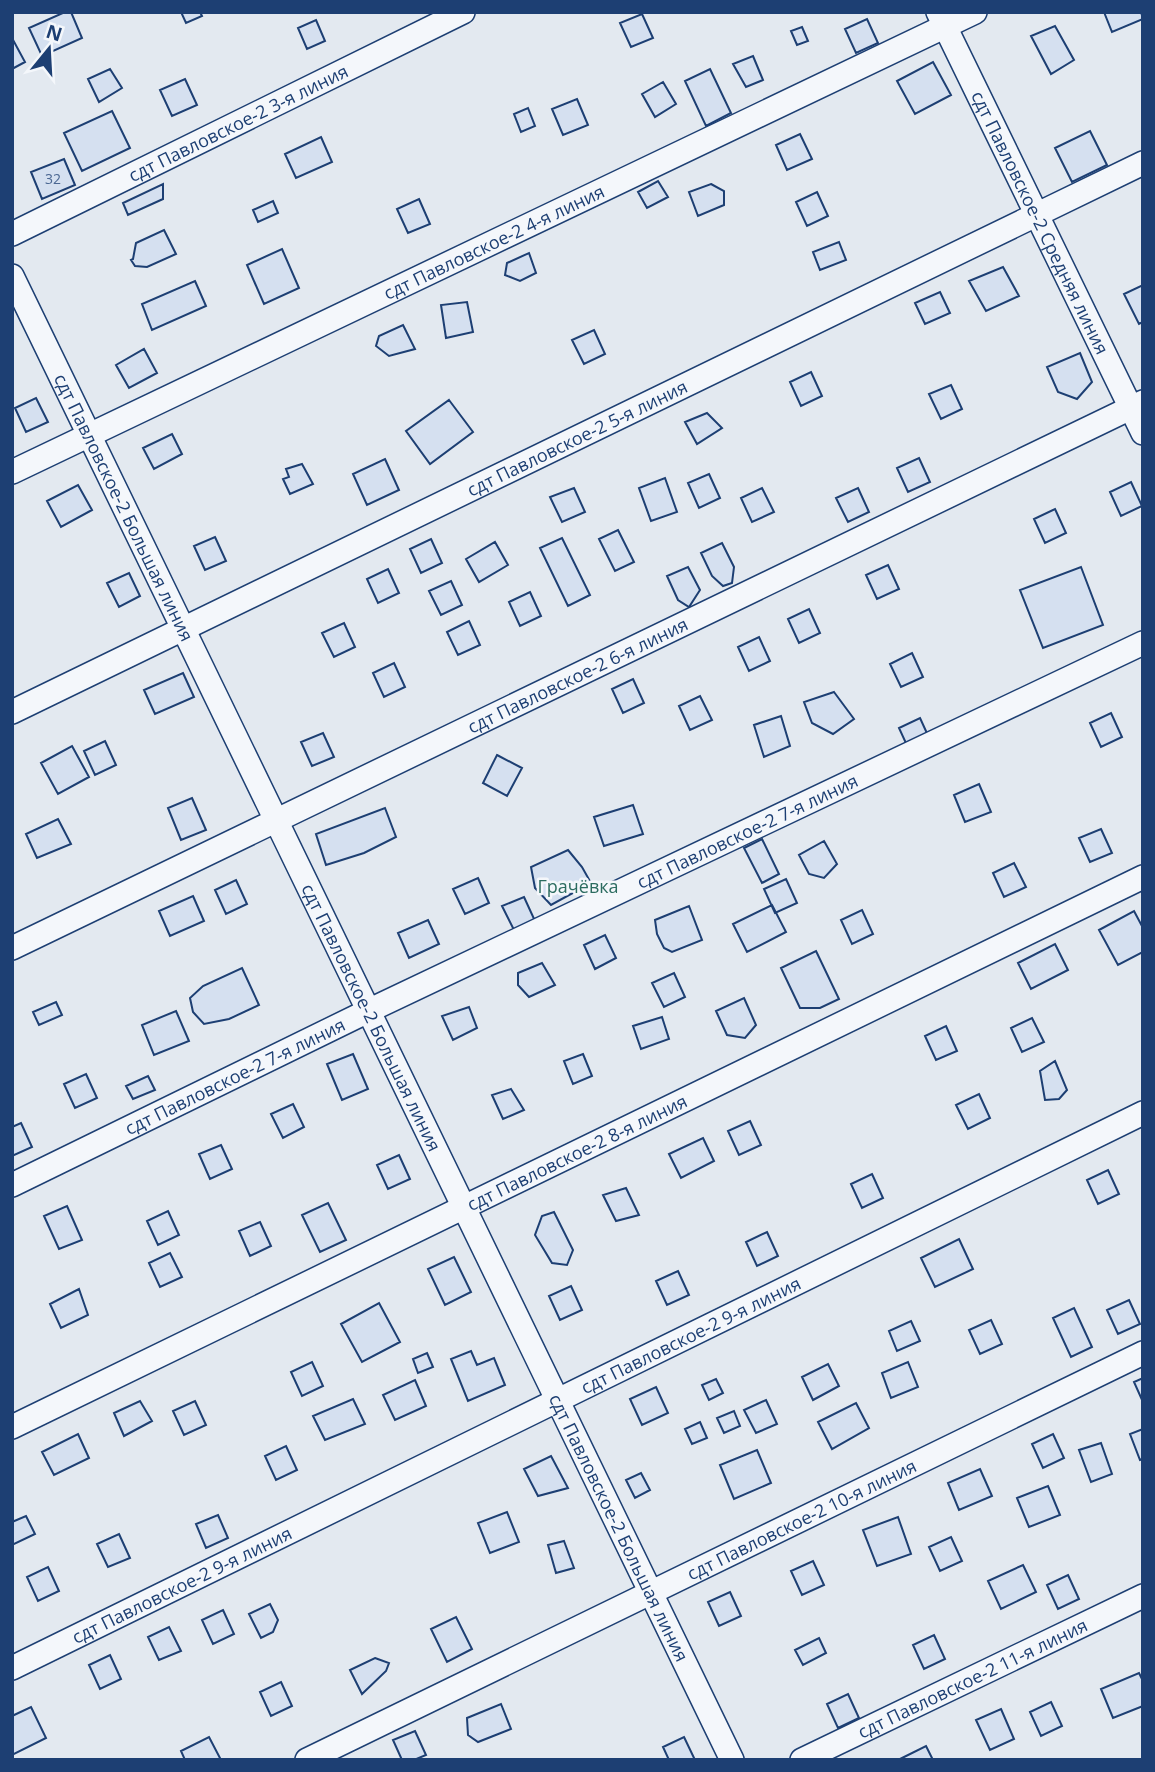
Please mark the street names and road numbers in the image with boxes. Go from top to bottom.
street label: сдт Павловское-2 3-я линия [124,58,352,187]
street label: сдт Павловское-2 Средняя линия [966,87,1115,358]
street label: сдт Павловское-2 4-я линия [379,179,608,305]
street label: сдт Павловское-2 Большая линия [49,369,199,645]
street label: сдт Павловское-2 5-я линия [463,374,691,501]
street label: сдт Павловское-2 6-я линия [463,612,692,738]
street label: сдт Павловское-2 7-я линия [633,768,862,894]
street label: сдт Павловское-2 Большая линия [297,879,447,1155]
street label: сдт Павловское-2 7-я линия [121,1012,349,1140]
street label: сдт Павловское-2 8-я линия [463,1089,691,1216]
street label: сдт Павловское-2 9-я линия [577,1271,805,1399]
street label: сдт Павловское-2 Большая линия [544,1390,694,1665]
street label: сдт Павловское-2 10-я линия [683,1453,920,1585]
street label: сдт Павловское-2 9-я линия [68,1521,296,1649]
street label: сдт Павловское-2 11-я линия [853,1613,1091,1744]

